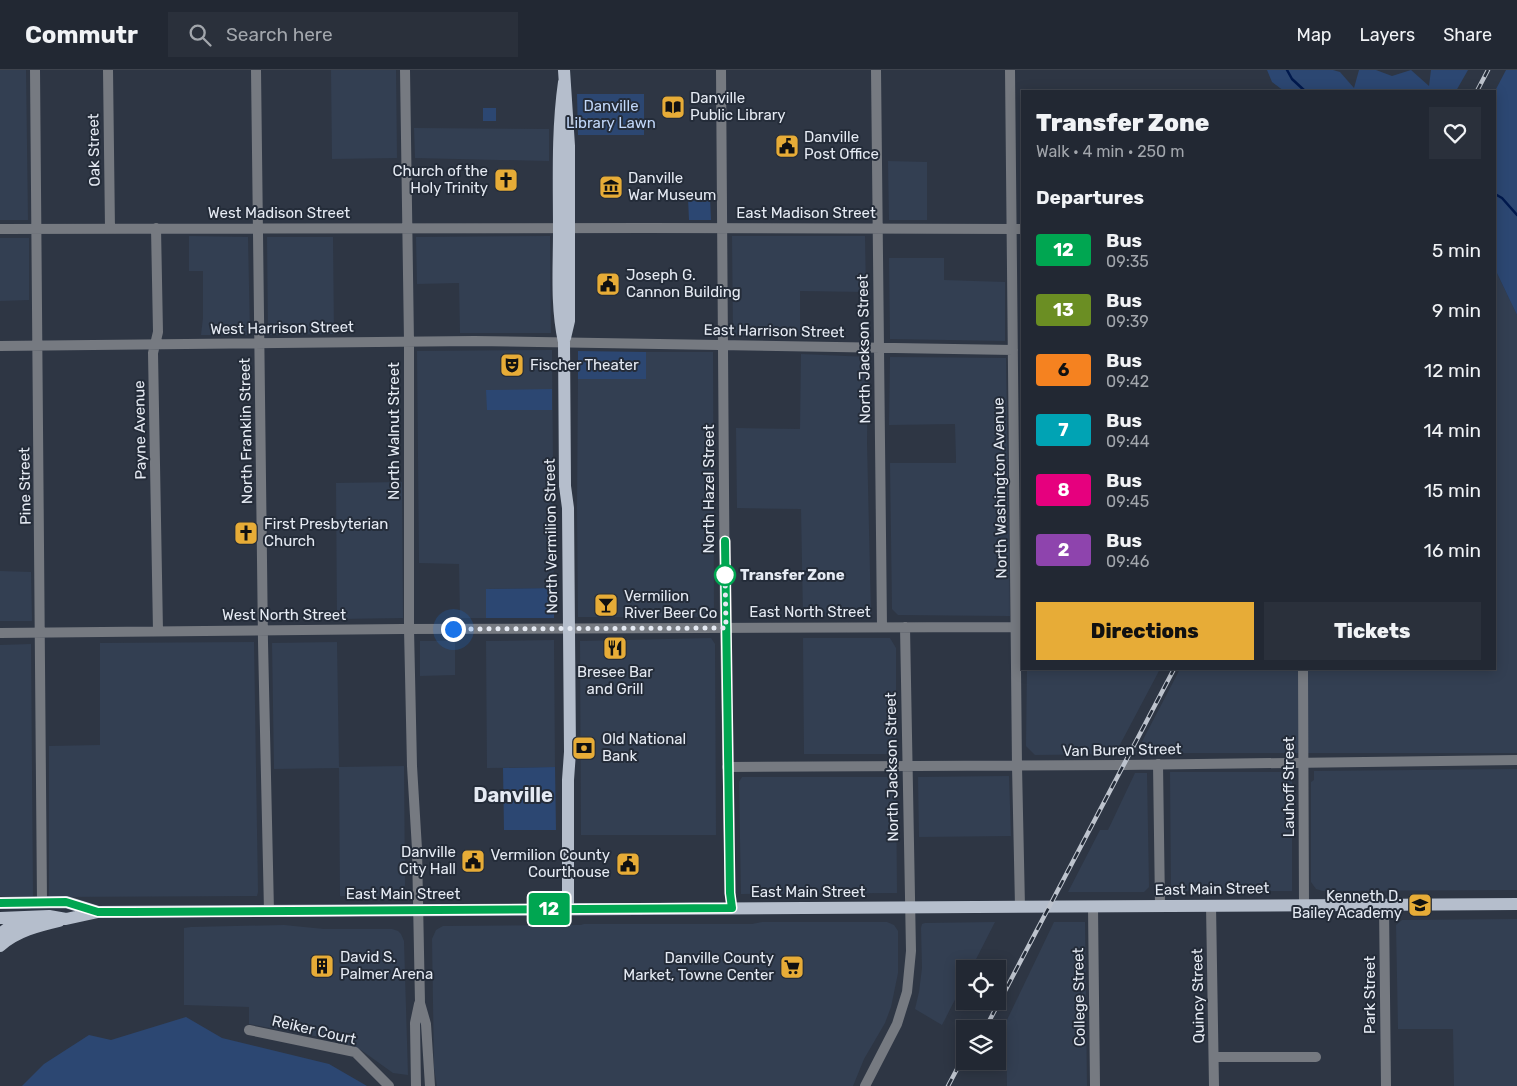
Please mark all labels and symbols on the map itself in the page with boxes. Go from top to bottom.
place label: Danville Public Library [690,89,786,124]
library icon: Danville Public Library [660,94,686,120]
park label: Danville Library Lawn [566,97,656,132]
street label: Oak Street [84,113,104,187]
place label: Danville Post Office [804,128,879,163]
public building icon: Danville Post Office [774,133,800,159]
place label: Church of the Holy Trinity [392,162,488,197]
church icon: Church of the Holy Trinity [493,167,519,193]
place label: Danville War Museum [628,169,716,204]
museum icon: Danville War Museum [598,174,624,200]
street label: West Madison Street [208,204,350,222]
street label: East Madison Street [736,204,876,222]
place label: Joseph G. Cannon Building [626,266,741,301]
public building icon: Joseph G. Cannon Building [595,271,621,297]
street label: North Jackson Street [854,274,874,424]
street label: West Harrison Street [210,318,354,338]
street label: East Harrison Street [703,321,845,341]
theatre icon: Fischer Theater [499,352,525,378]
place label: Fischer Theater [530,356,639,374]
street label: North Franklin Street [236,358,256,504]
street label: North Walnut Street [385,362,403,500]
street label: Payne Avenue [130,380,150,480]
street label: North Washington Avenue [989,397,1011,579]
street label: North Hazel Street [700,424,718,554]
street label: Pine Street [15,447,35,525]
street label: North Vermilion Street [541,458,561,614]
place label: First Presbyterian Church [264,515,388,550]
church icon: First Presbyterian Church [233,520,259,546]
marker: Transfer Zone [714,564,736,586]
place label: Transfer Zone [740,566,845,584]
place label: Vermilion River Beer Co [624,587,717,622]
bar icon: Vermilion River Beer Co [593,592,619,618]
street label: East North Street [749,603,871,621]
street label: West North Street [222,606,346,624]
your location [441,617,466,642]
restaurant icon: Bresee Bar and Grill [602,635,628,661]
place label: Bresee Bar and Grill [577,663,653,698]
street label: North Jackson Street [882,692,902,842]
place label: Old National Bank [602,730,686,765]
bank icon: Old National Bank [571,735,597,761]
street label: Lauhoff Street [1280,737,1298,837]
street label: Van Buren Street [1062,740,1182,760]
district label: Danville [473,783,553,807]
place label: Danville City Hall [399,843,456,878]
place label: Vermilion County Courthouse [490,846,610,881]
public building icon: Danville City Hall [460,848,486,874]
public building icon: Vermilion County Courthouse [615,851,641,877]
street label: East Main Street [1155,879,1270,899]
street label: East Main Street [751,883,865,901]
street label: East Main Street [346,885,460,903]
place label: Kenneth D. Bailey Academy [1292,887,1402,922]
school or university icon: Kenneth D. Bailey Academy [1407,892,1433,918]
line badge: 12 [526,893,572,925]
street label: College Street [1069,947,1089,1046]
place label: David S. Palmer Arena [340,948,433,983]
street label: Quincy Street [1188,948,1208,1044]
place label: Danville County Market, Towne Center [623,949,774,984]
building icon: David S. Palmer Arena [309,953,335,979]
supermarket icon: Danville County Market, Towne Center [779,954,805,980]
street label: Park Street [1361,956,1379,1034]
street label: Reiker Court [270,1012,358,1048]

